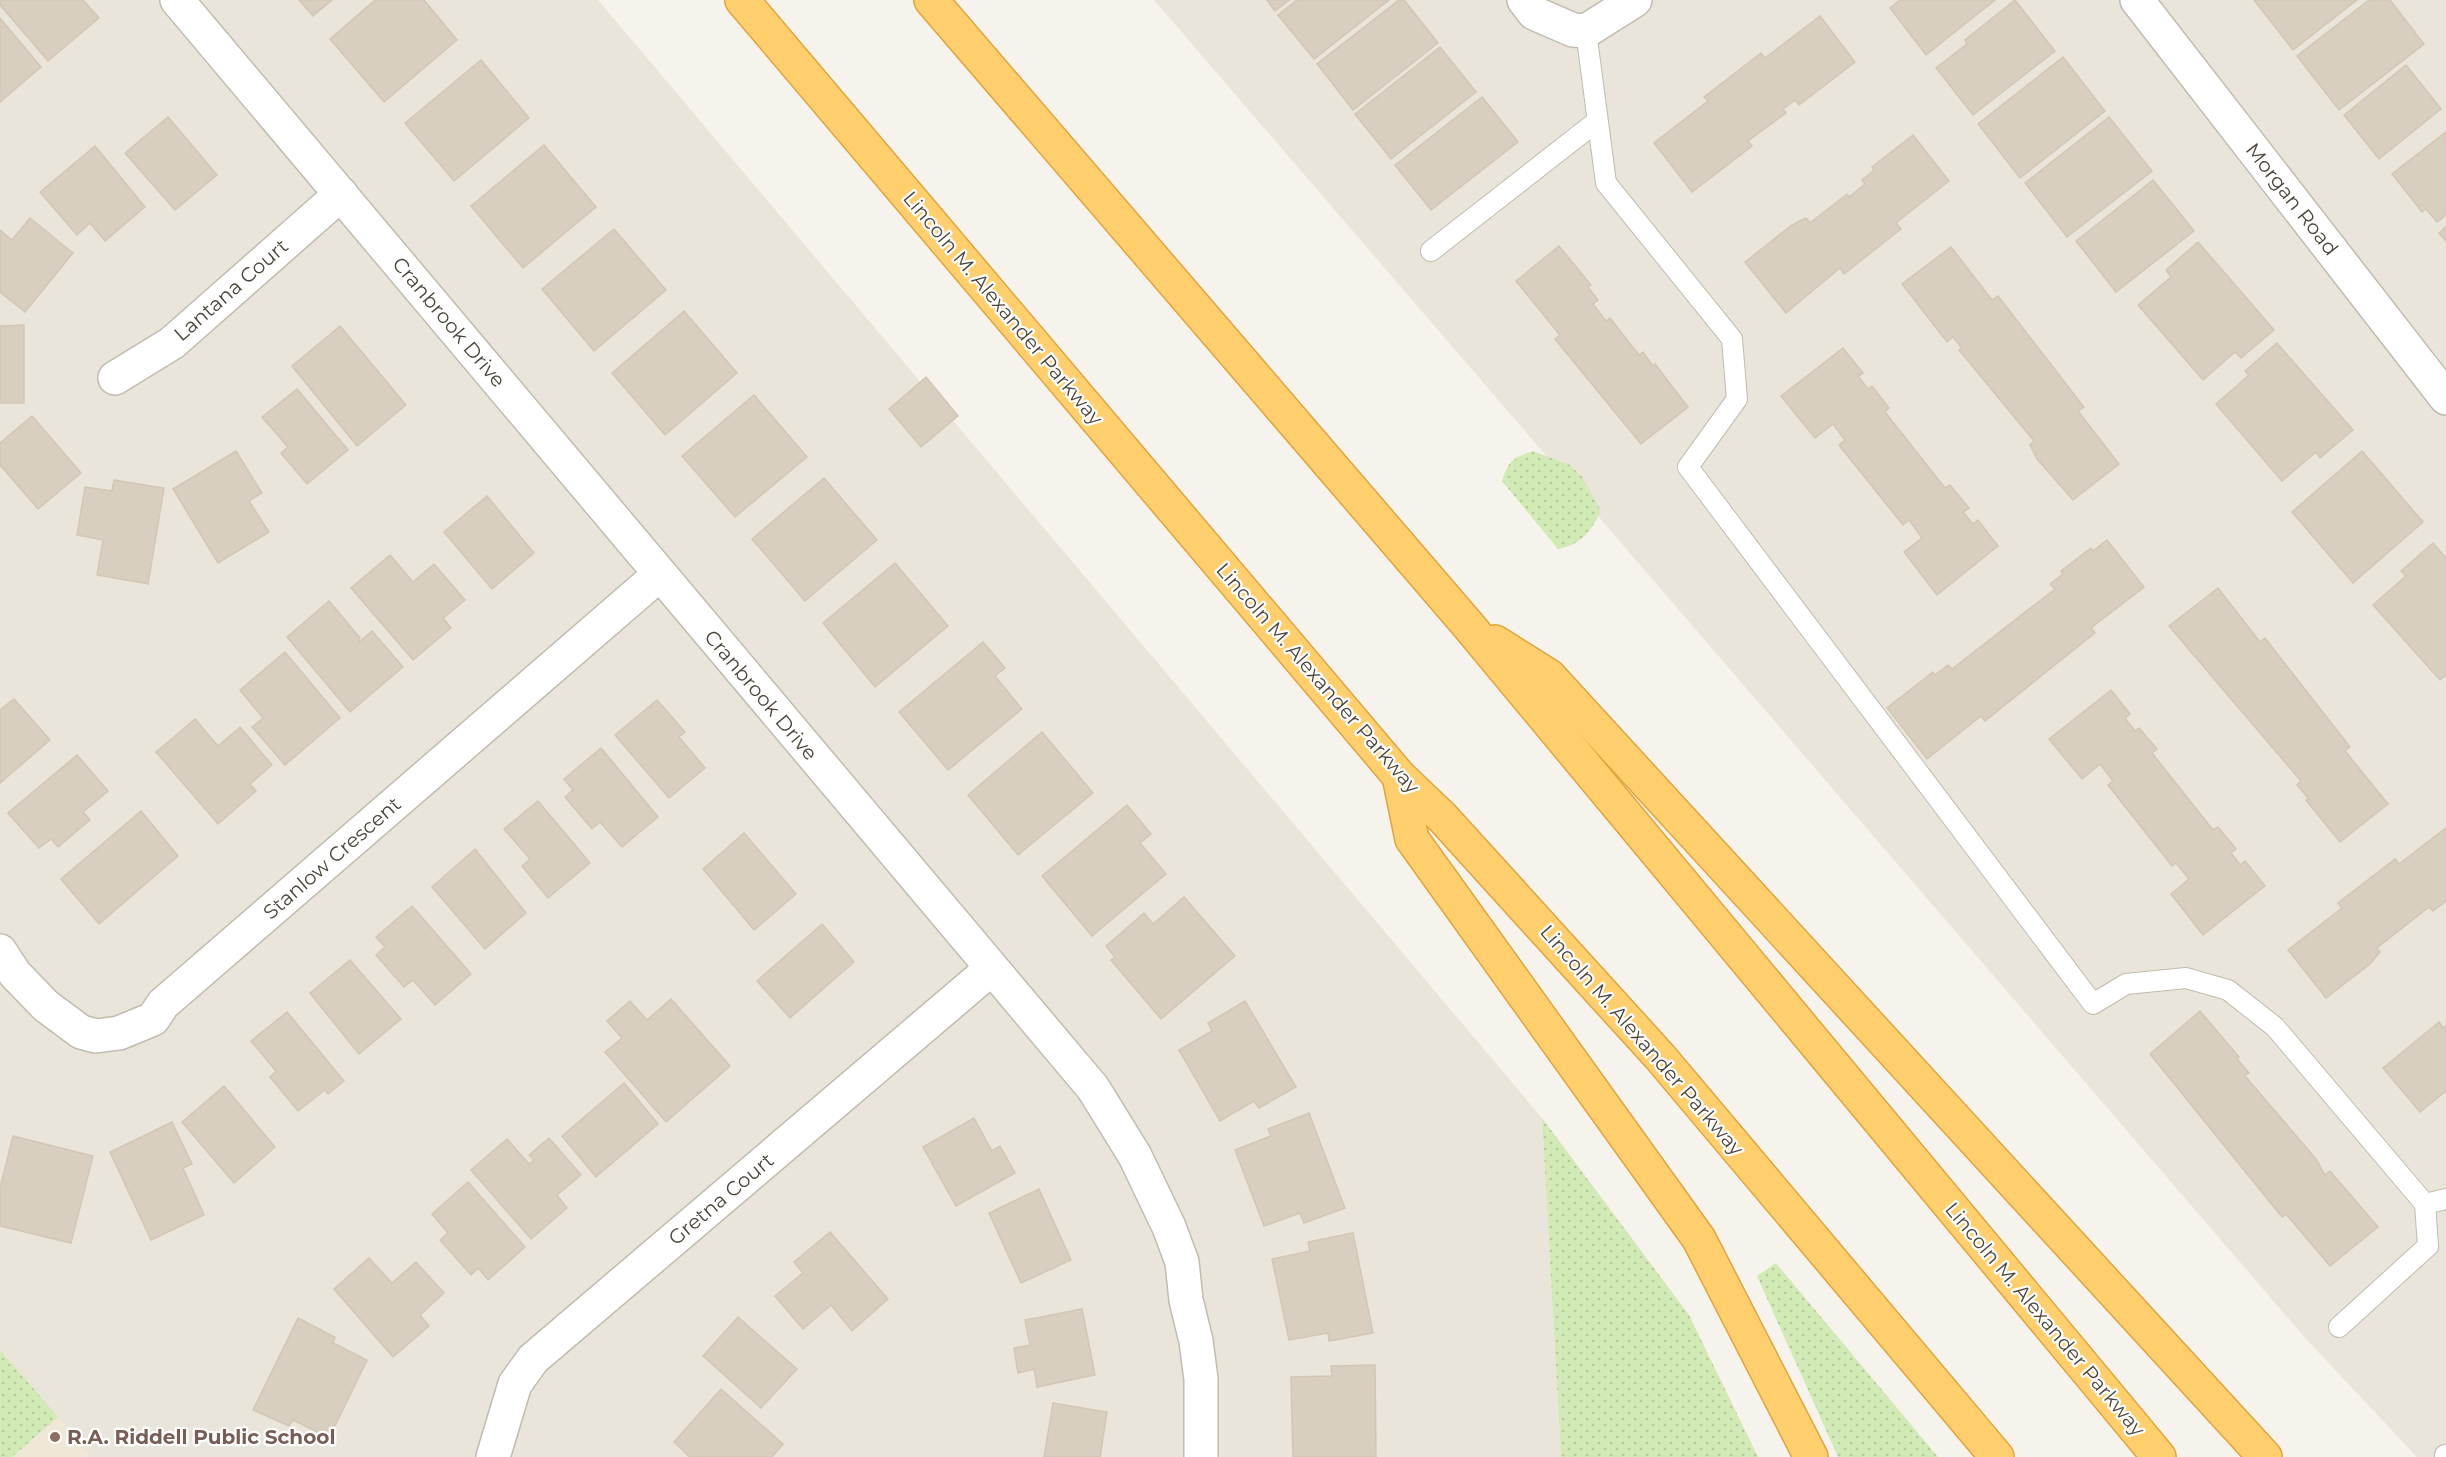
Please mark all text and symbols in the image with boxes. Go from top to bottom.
street label: Morgan Road [2241,138,2343,260]
street label: Lincoln M. Alexander Parkway [898,186,1108,430]
street label: Lantana Court [169,234,293,346]
street label: Cranbrook Drive [388,252,510,392]
street label: Lincoln M. Alexander Parkway [1211,558,1425,798]
street label: Cranbrook Drive [700,625,822,765]
street label: Stanlow Crescent [258,792,406,924]
street label: Lincoln M. Alexander Parkway [1535,920,1749,1160]
street label: Gretna Court [663,1148,779,1250]
street label: Lincoln M. Alexander Parkway [1940,1197,2150,1441]
place label: R.A. Riddell Public School [67,1425,335,1449]
marker: R.A. Riddell Public School [48,1430,62,1444]

